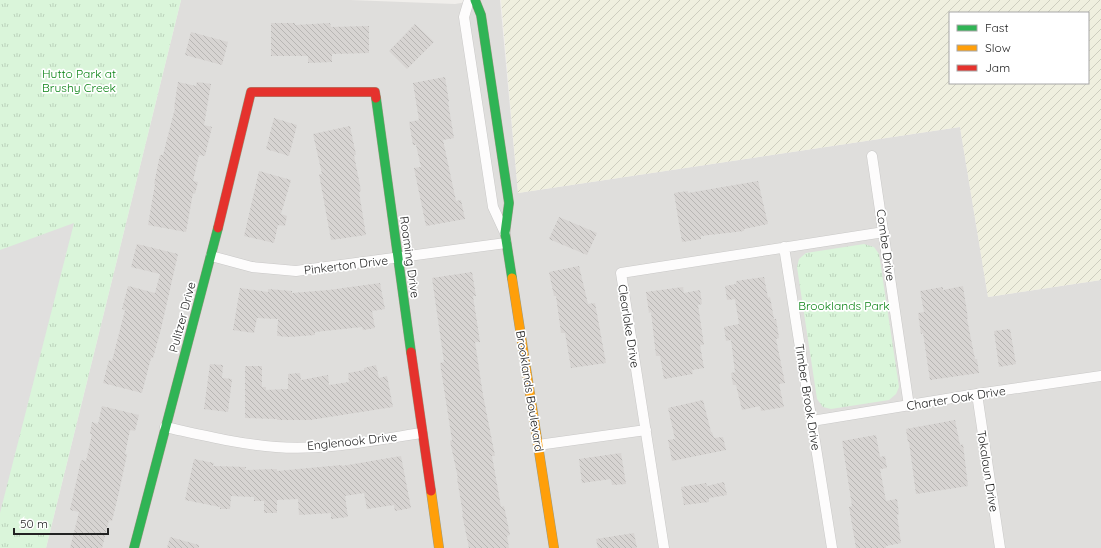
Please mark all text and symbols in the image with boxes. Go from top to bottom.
legend [949,12,1089,84]
text: Fast [985,20,1009,35]
text: Slow [985,40,1011,55]
text: Jam [985,60,1010,75]
park label: Hutto Park at Brushy Creek [42,66,116,95]
street label: Combe Drive [874,208,898,282]
street label: Roaming Drive [397,215,423,299]
street label: Pinkerton Drive [303,252,389,278]
street label: Pulitzer Drive [165,280,199,354]
street label: Clearlake Drive [615,283,643,369]
park label: Brooklands Park [798,298,890,313]
street label: Brooklands Boulevard [513,329,547,453]
street label: Timber Brook Drive [792,343,824,452]
street label: Charter Oak Drive [905,383,1007,413]
street label: Englenook Drive [306,429,398,453]
street label: Tokalaun Drive [974,429,1002,513]
scale bar [14,510,108,536]
text: 50 m [20,516,48,531]

